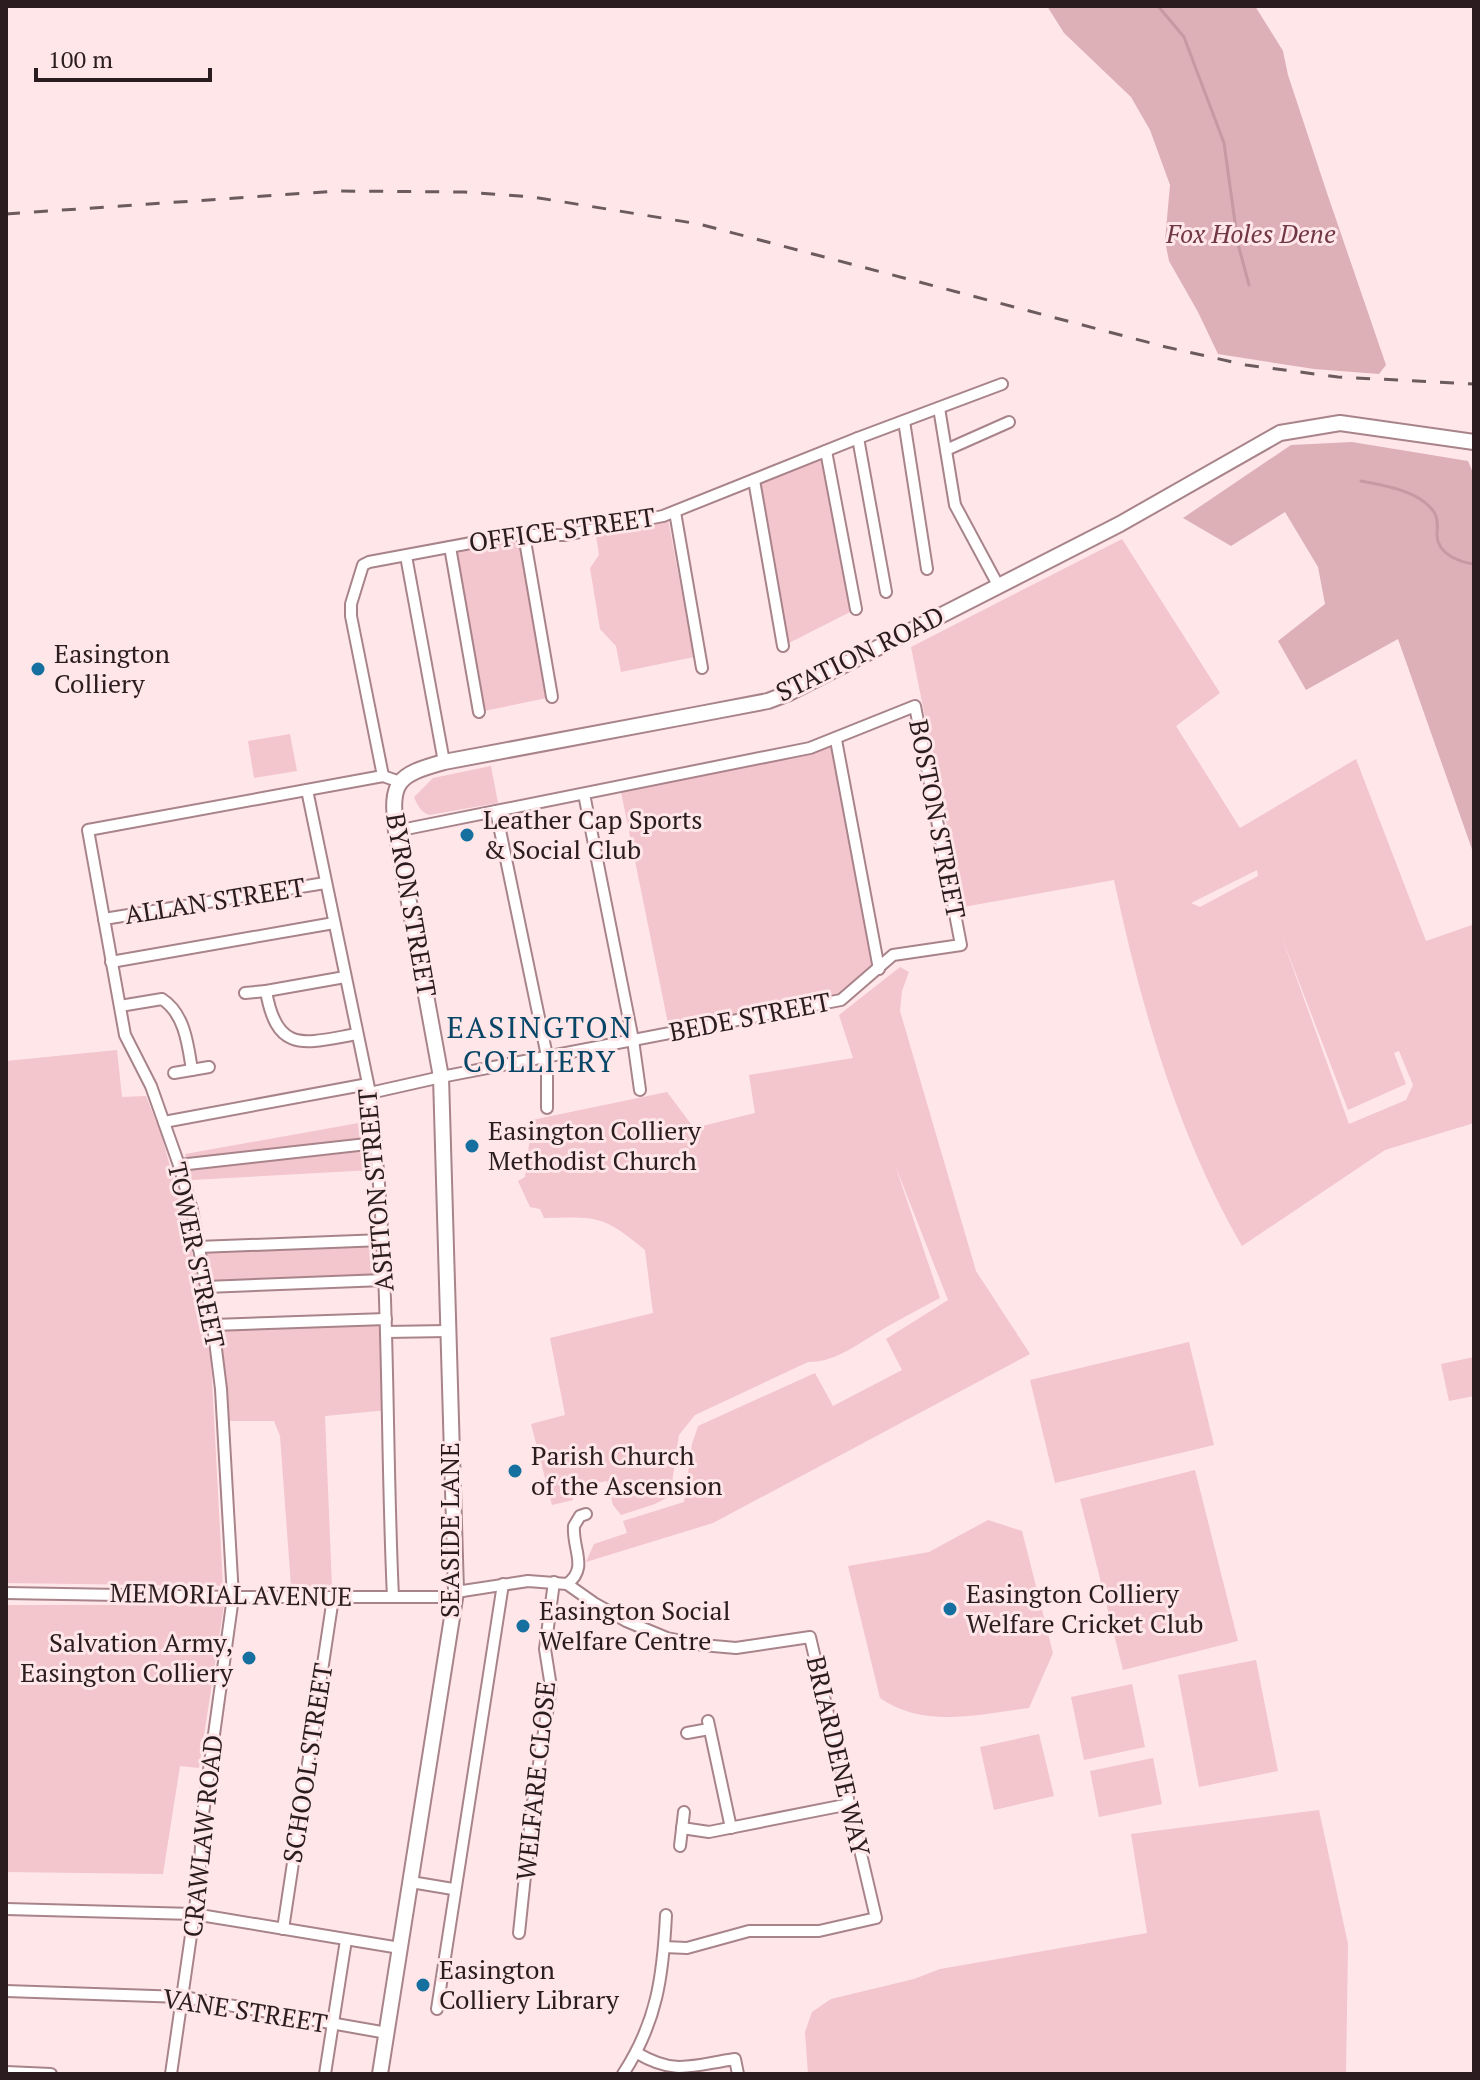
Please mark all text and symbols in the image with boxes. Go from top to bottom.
scale bar [36,32,210,82]
text: 100 m [48,43,113,75]
park label: Fox Holes Dene [1165,216,1336,250]
street label: OFFICE STREET [466,499,657,559]
street label: STATION ROAD [770,598,949,709]
place label: Easington Colliery [54,636,170,700]
marker: Easington Colliery [29,660,47,678]
street label: BOSTON STREET [902,716,974,921]
place label: Leather Cap Sports & Social Club [483,802,703,866]
street label: BYRON STREET [379,810,445,999]
marker: Leather Cap Sports & Social Club [458,826,476,844]
street label: ALLAN STREET [122,869,308,931]
street label: BEDE STREET [666,984,834,1048]
district label: EASINGTON COLLIERY [446,1007,634,1081]
street label: ASHTON STREET [349,1087,401,1293]
place label: Easington Colliery Methodist Church [488,1113,702,1177]
marker: Easington Colliery Methodist Church [463,1137,481,1155]
street label: TOWER STREET [161,1159,233,1351]
place label: Parish Church of the Ascension [531,1438,723,1502]
street label: SEASIDE LANE [432,1442,466,1618]
marker: Parish Church of the Ascension [506,1462,524,1480]
street label: MEMORIAL AVENUE [109,1575,353,1613]
place label: Easington Colliery Welfare Cricket Club [966,1576,1203,1640]
place label: Easington Social Welfare Centre [539,1593,730,1657]
marker: Easington Colliery Welfare Cricket Club [941,1600,959,1618]
marker: Easington Social Welfare Centre [514,1617,532,1635]
place label: Salvation Army, Easington Colliery [20,1625,234,1689]
marker: Salvation Army, Easington Colliery [240,1649,258,1667]
street label: BRIARDENE WAY [799,1653,879,1859]
street label: SCHOOL STREET [274,1661,340,1865]
street label: WELFARE CLOSE [508,1679,562,1882]
street label: CRAWLAW ROAD [174,1733,230,1939]
place label: Easington Colliery Library [439,1952,620,2016]
marker: Easington Colliery Library [414,1976,432,1994]
street label: VANE STREET [160,1980,330,2040]

